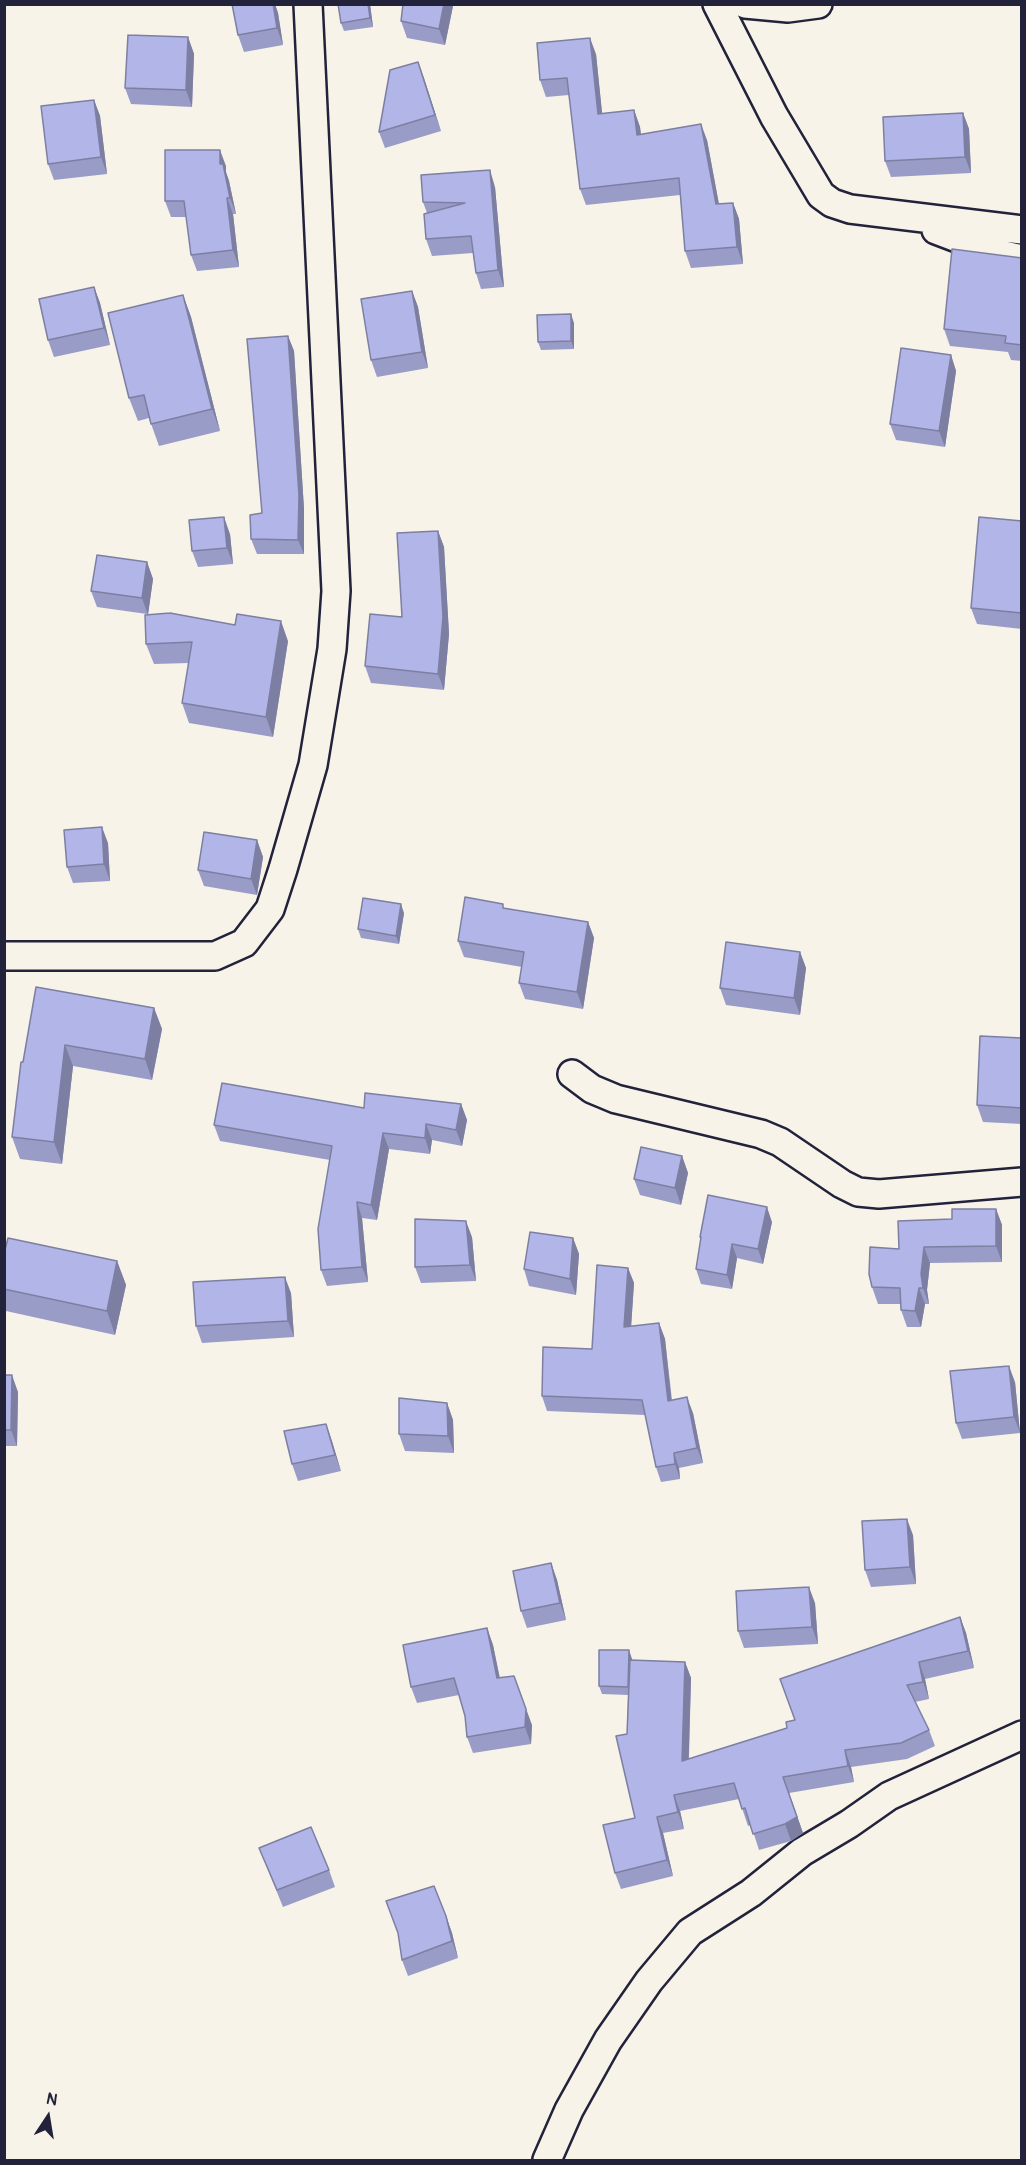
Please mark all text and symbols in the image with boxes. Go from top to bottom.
north arrow [18,2087,78,2147]
text: N [44,2088,59,2110]

